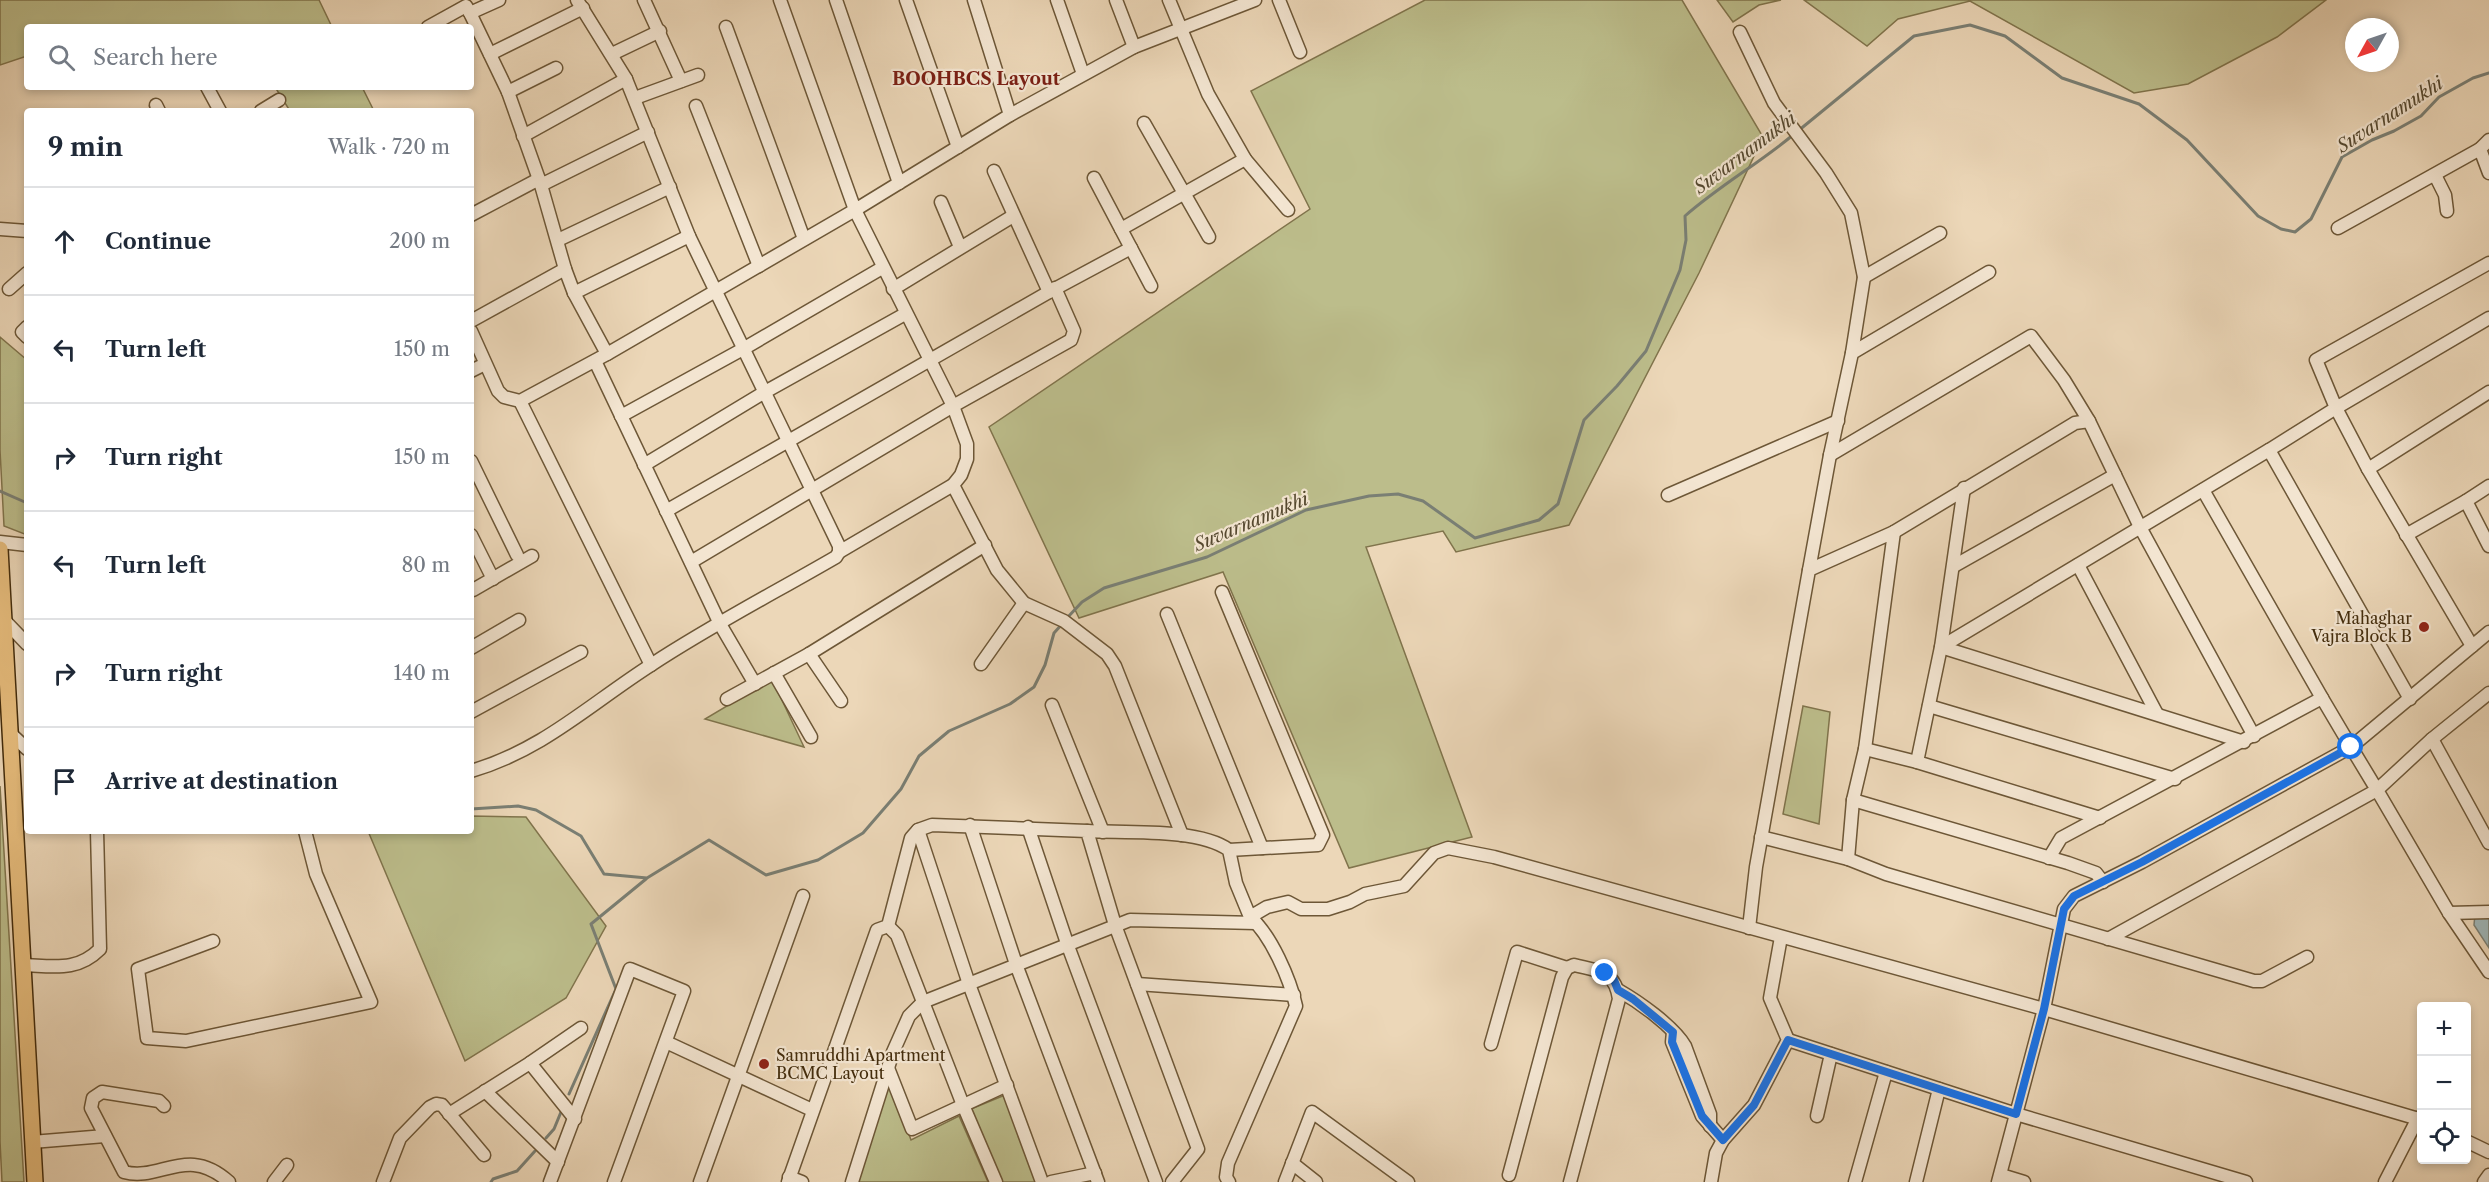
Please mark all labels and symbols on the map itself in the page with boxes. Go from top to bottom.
north arrow [2345,18,2399,72]
district label: BOOHBCS Layout [892,68,1061,90]
water label: Suvarnamukhi [2332,72,2448,158]
water label: Suvarnamukhi [1689,107,1801,199]
water label: Suvarnamukhi [1190,487,1313,556]
place label: Mahaghar Vajra Block B [2310,608,2412,646]
marker: Mahaghar Vajra Block B [2417,620,2431,634]
route start [2337,733,2363,759]
route end [1591,959,1617,985]
place label: Samruddhi Apartment BCMC Layout [776,1045,946,1083]
marker: Samruddhi Apartment BCMC Layout [757,1057,771,1071]

